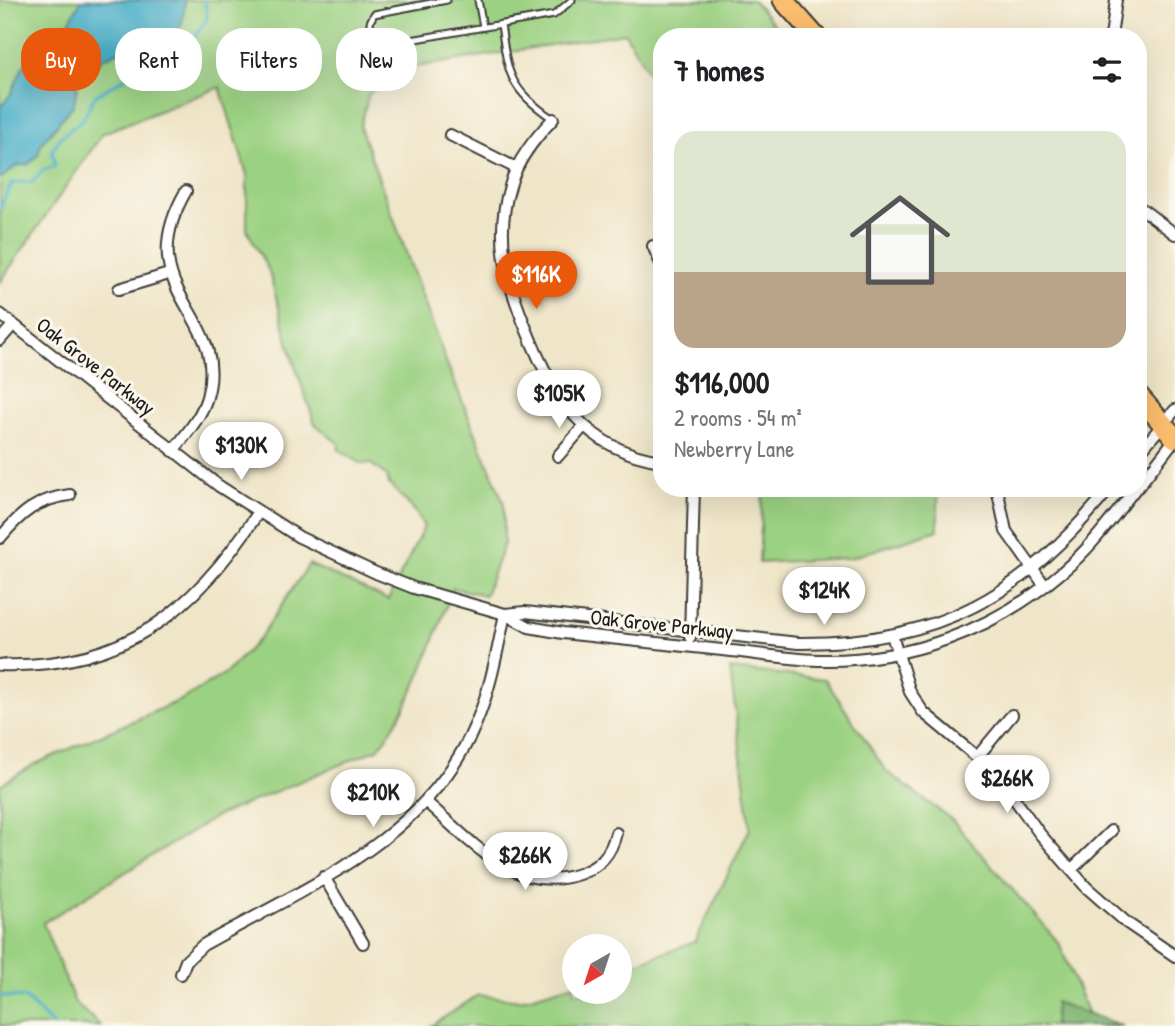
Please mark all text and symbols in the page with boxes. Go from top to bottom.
chip: Buy [21,28,101,91]
chip: Rent [115,28,202,91]
chip: Filters [216,28,322,91]
chip: New [336,28,417,91]
text: 7 homes [674,50,764,90]
icon: filters [1088,51,1126,89]
icon: home [837,177,963,303]
pin: $116K [487,252,585,311]
text: $116K [511,258,561,289]
street label: Oak Grove Parkway [30,310,162,422]
text: $116,000 [674,362,769,402]
pin: $105K [510,370,608,430]
text: $105K [533,377,585,408]
text: 2 rooms · 54 m² [674,402,802,433]
pin: $130K [192,422,290,482]
text: $130K [215,429,267,460]
text: Newberry Lane [674,433,795,464]
pin: $124K [775,568,873,627]
text: $124K [798,574,850,605]
street label: Oak Grove Parkway [589,602,735,646]
pin: $266K [958,756,1056,815]
text: $266K [981,762,1033,793]
pin: $210K [324,770,422,829]
text: $210K [346,776,400,807]
pin: $266K [476,832,574,892]
text: $266K [499,839,551,870]
north arrow [562,934,632,1004]
map controls [562,934,632,1004]

